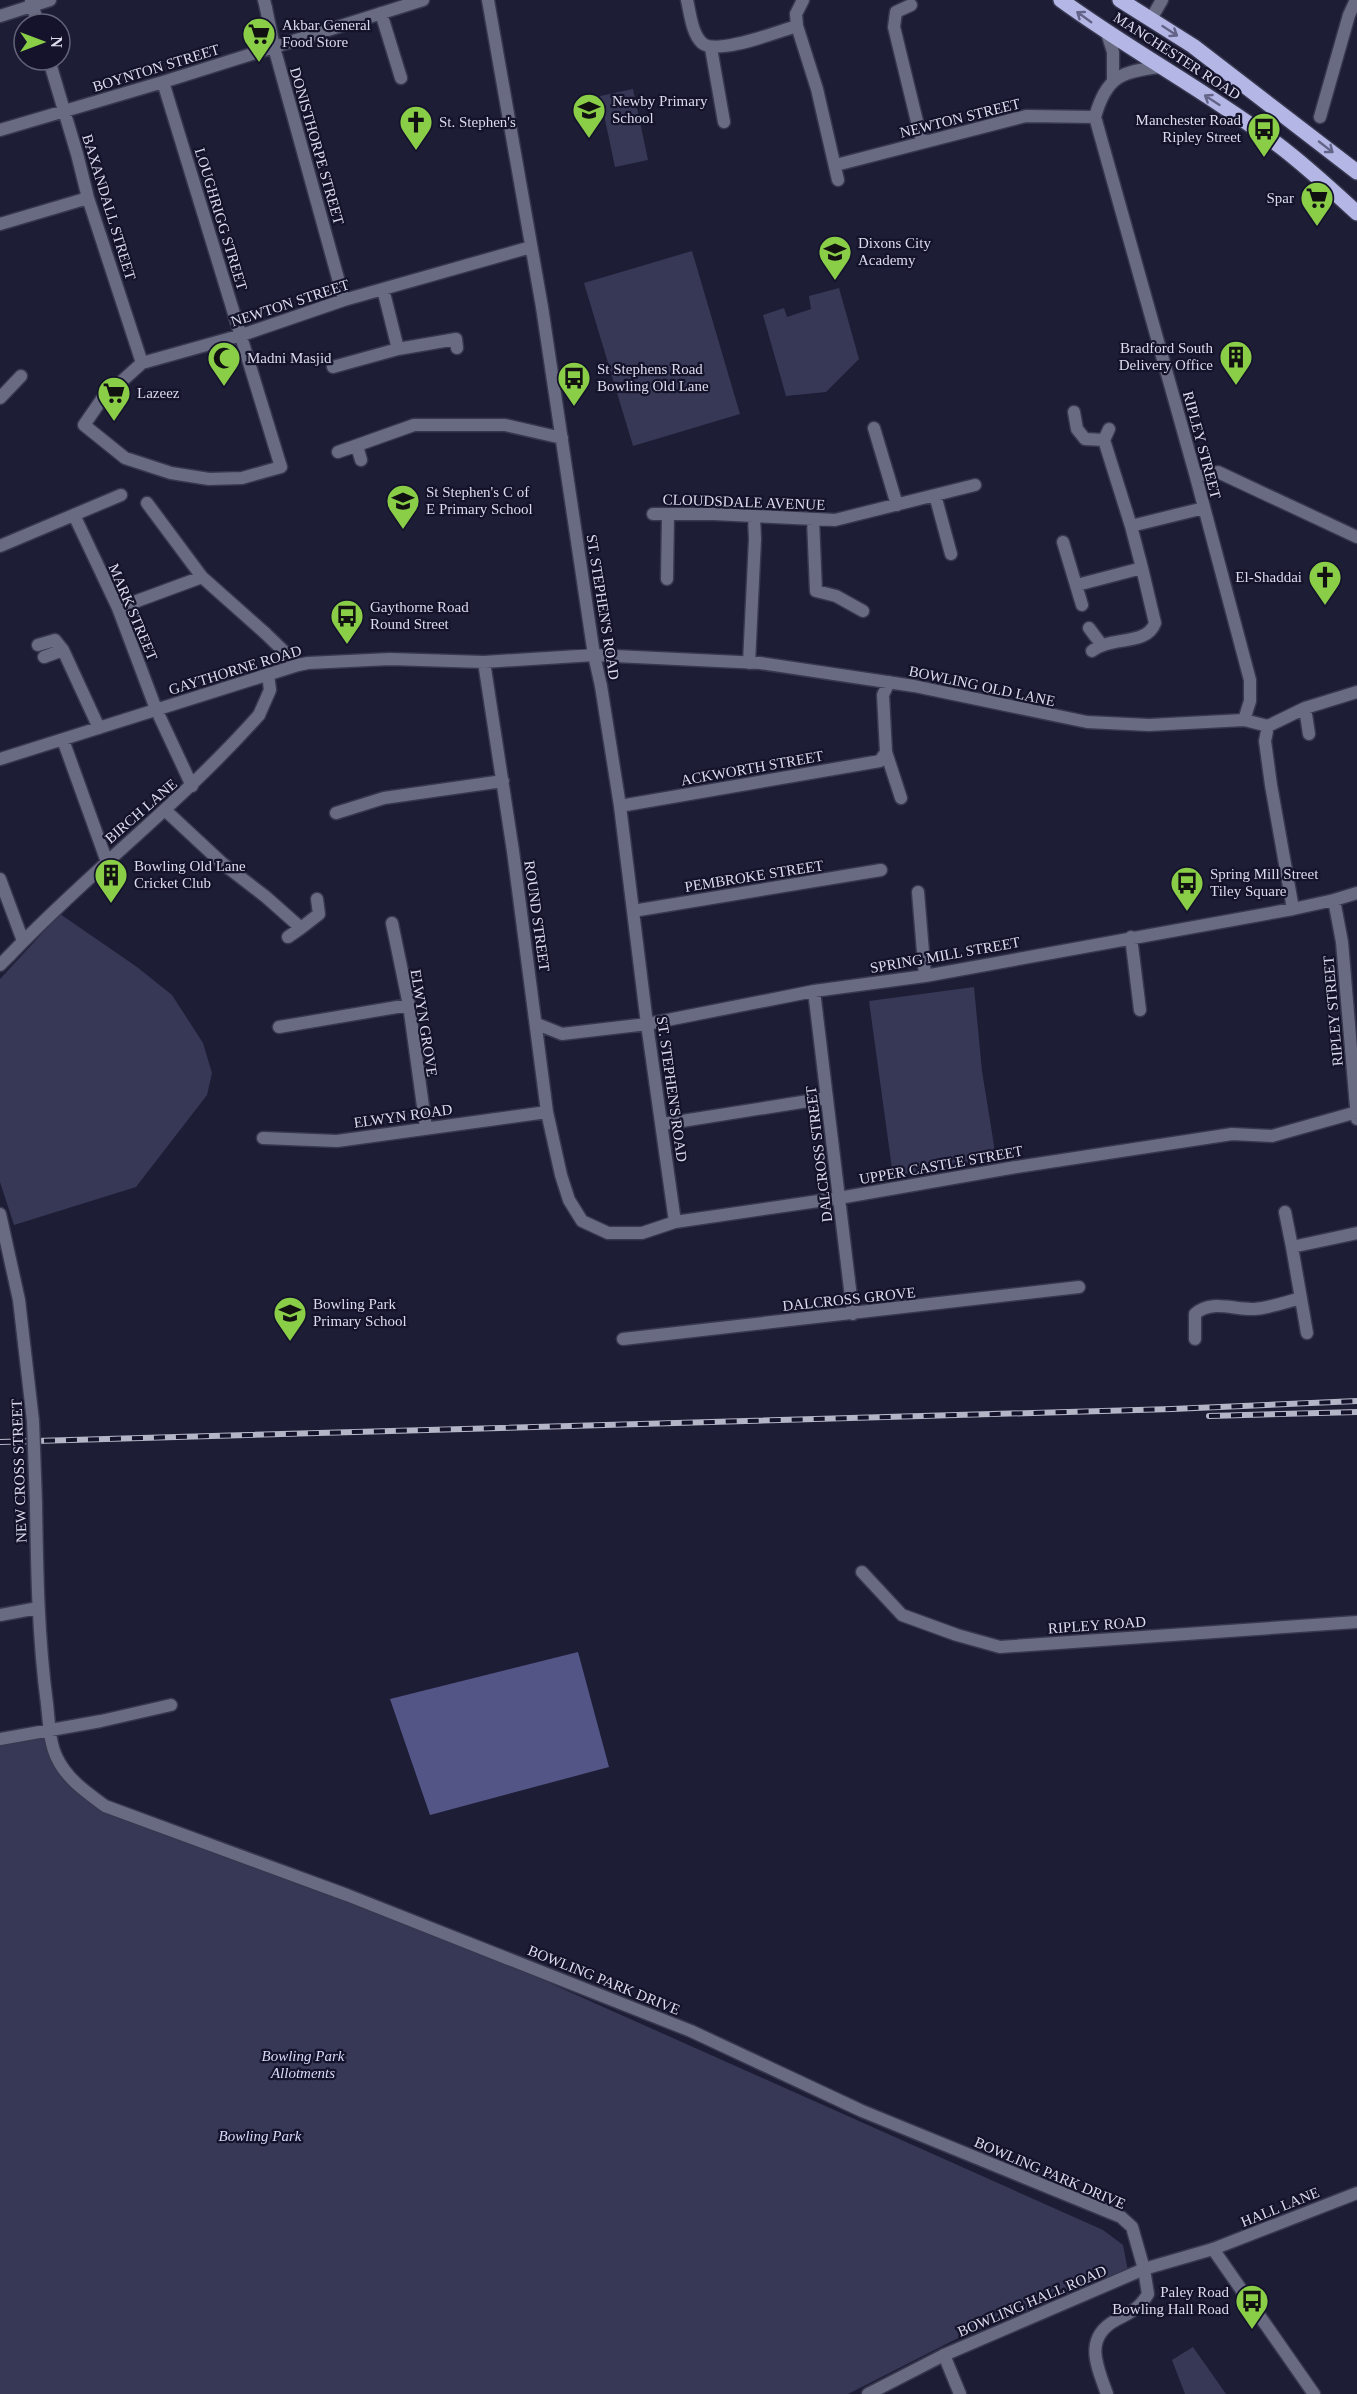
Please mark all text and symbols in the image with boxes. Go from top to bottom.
street label: MANCHESTER ROAD [1111,9,1244,103]
one-way arrow [1076,11,1092,23]
north arrow [12,12,72,72]
supermarket icon: Akbar General Food Store [241,16,277,63]
place label: Akbar General Food Store [282,17,371,50]
one-way arrow [1161,25,1178,37]
text: N [48,36,65,48]
street label: BOYNTON STREET [91,41,221,95]
street label: DONISTHORPE STREET [287,65,347,227]
school or university icon: Newby Primary School [571,92,607,139]
place label: Newby Primary School [612,93,708,126]
one-way arrow [1203,93,1220,106]
street label: NEWTON STREET [898,95,1022,141]
church icon: St. Stephen's [398,104,434,151]
bus stop icon: Manchester Road Ripley Street [1246,111,1282,158]
place label: Manchester Road Ripley Street [1136,112,1242,145]
place label: St. Stephen's [439,114,516,130]
street label: BAXANDALL STREET [79,132,139,282]
one-way arrow [1318,141,1334,154]
street label: LOUGHRIGG STREET [192,146,250,292]
supermarket icon: Spar [1299,180,1335,227]
place label: Spar [1267,190,1294,206]
school or university icon: Dixons City Academy [817,234,853,281]
place label: Dixons City Academy [858,235,931,268]
street label: NEWTON STREET [229,276,351,330]
building icon: Bradford South Delivery Office [1218,339,1254,386]
mosque icon: Madni Masjid [206,340,242,387]
place label: Bradford South Delivery Office [1119,340,1213,373]
place label: Madni Masjid [247,350,332,366]
bus stop icon: St Stephens Road Bowling Old Lane [556,360,592,407]
place label: St Stephens Road Bowling Old Lane [597,361,709,394]
supermarket icon: Lazeez [96,375,132,422]
place label: Lazeez [137,385,180,401]
street label: RIPLEY STREET [1180,389,1224,501]
school or university icon: St Stephen's C of E Primary School [385,483,421,530]
place label: St Stephen's C of E Primary School [426,484,533,517]
street label: CLOUDSDALE AVENUE [662,491,826,513]
street label: ST. STEPHEN'S ROAD [584,533,622,681]
church icon: El-Shaddai [1307,559,1343,606]
street label: MARK STREET [105,561,161,663]
place label: El-Shaddai [1235,569,1302,585]
bus stop icon: Gaythorne Road Round Street [329,598,365,645]
place label: Gaythorne Road Round Street [370,599,469,632]
street label: GAYTHORNE ROAD [167,642,304,698]
street label: BOWLING OLD LANE [907,663,1057,709]
street label: ACKWORTH STREET [679,748,825,788]
street label: BIRCH LANE [102,776,180,846]
building icon: Bowling Old Lane Cricket Club [93,857,129,904]
street label: PEMBROKE STREET [683,857,825,895]
place label: Bowling Old Lane Cricket Club [134,858,246,891]
street label: ROUND STREET [521,859,553,973]
bus stop icon: Spring Mill Street Tiley Square [1169,865,1205,912]
place label: Spring Mill Street Tiley Square [1210,866,1319,899]
street label: SPRING MILL STREET [869,934,1021,976]
street label: RIPLEY STREET [1320,955,1346,1067]
street label: ELWYN GROVE [408,968,440,1078]
street label: ST. STEPHEN'S ROAD [654,1015,690,1163]
street label: DALCROSS STREET [803,1085,835,1223]
street label: ELWYN ROAD [353,1101,453,1131]
street label: UPPER CASTLE STREET [858,1143,1024,1187]
street label: DALCROSS GROVE [782,1284,916,1314]
school or university icon: Bowling Park Primary School [272,1295,308,1342]
place label: Bowling Park Primary School [313,1296,407,1329]
street label: NEW CROSS STREET [8,1399,30,1543]
street label: RIPLEY ROAD [1047,1614,1147,1636]
street label: BOWLING PARK DRIVE [526,1942,682,2018]
park label: Bowling Park Allotments [262,2048,345,2081]
park label: Bowling Park [219,2128,302,2144]
street label: BOWLING PARK DRIVE [972,2134,1128,2212]
street label: HALL LANE [1238,2184,1322,2230]
street label: BOWLING HALL ROAD [955,2262,1109,2340]
bus stop icon: Paley Road Bowling Hall Road [1234,2283,1270,2330]
place label: Paley Road Bowling Hall Road [1112,2284,1229,2317]

